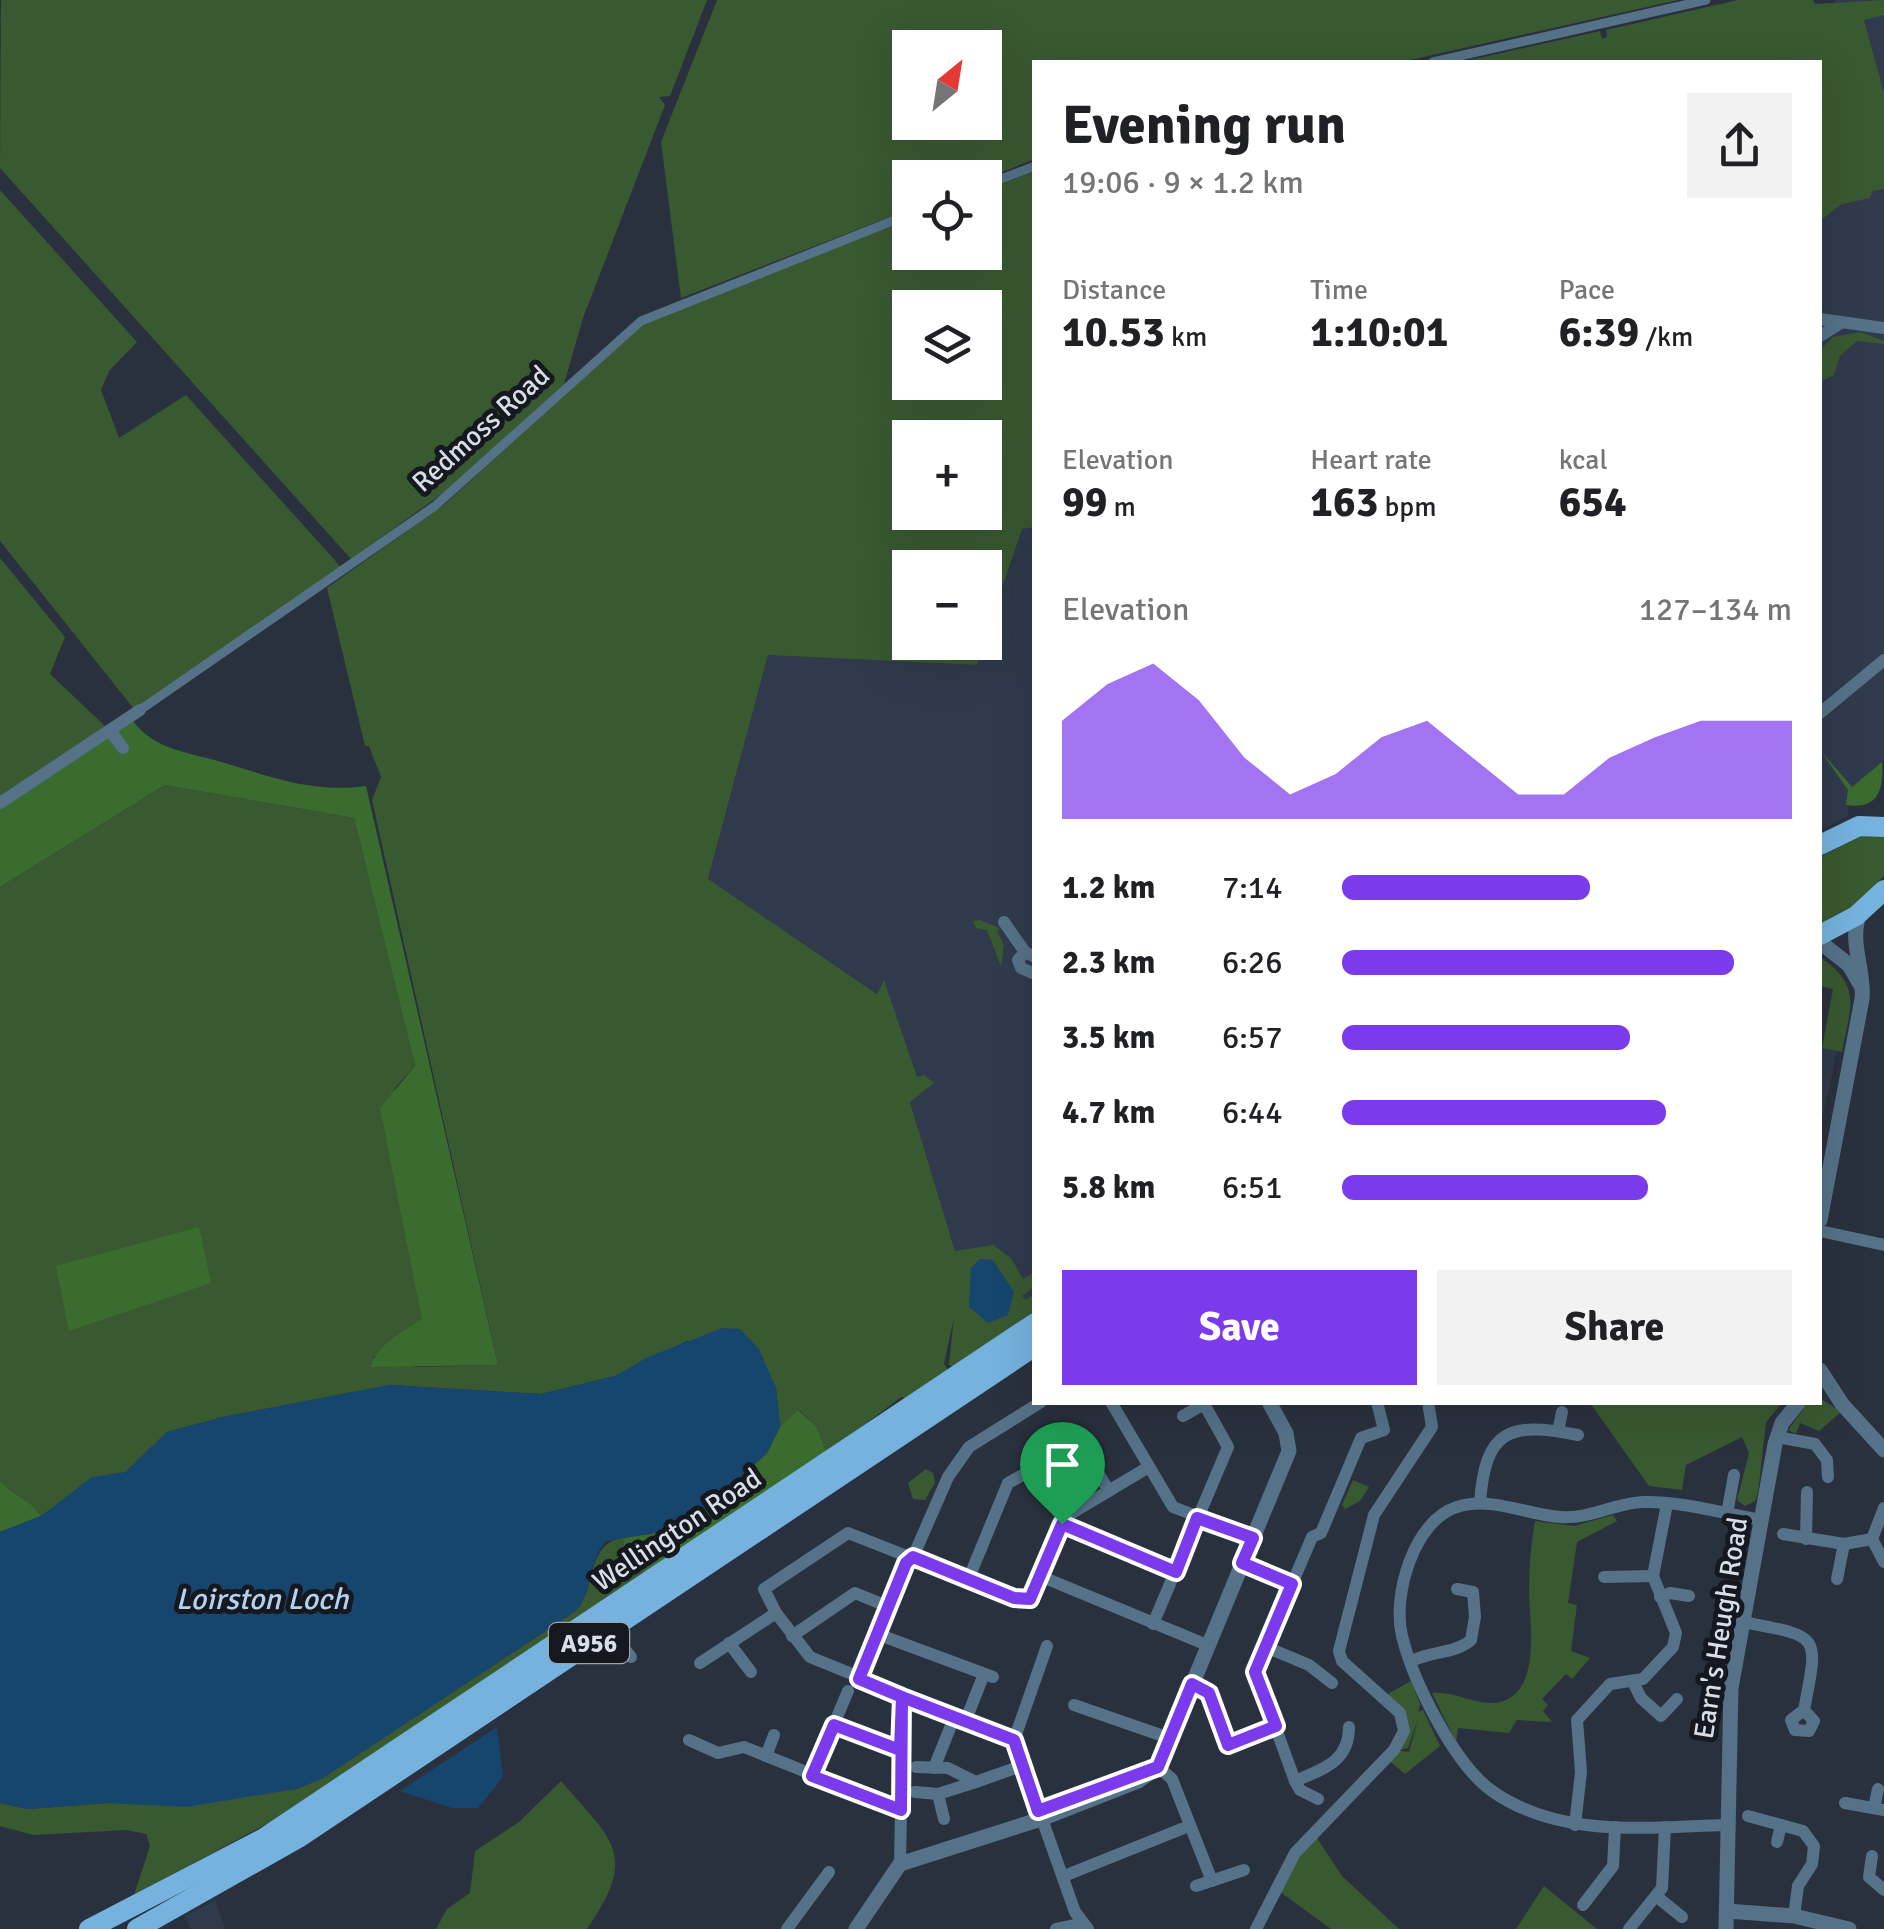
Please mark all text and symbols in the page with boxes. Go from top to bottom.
north arrow [892,30,1002,140]
map controls [892,30,1002,660]
text: Evening run [1062,91,1346,159]
button: share [1687,93,1792,198]
button: locate [892,160,1002,270]
text: 19:06 · 9 × 1.2 km [1062,163,1304,202]
text: Distance [1062,273,1166,307]
text: Time [1310,273,1368,307]
text: Pace [1559,273,1615,307]
button: layers [892,290,1002,400]
text: 10.53 [1062,307,1165,358]
text: 1:10:01 [1310,307,1448,358]
text: 6:39 [1559,307,1639,358]
text: km [1165,320,1207,354]
text: /km [1639,320,1693,354]
street label: Redmoss Road [405,359,557,499]
button: + [892,420,1002,530]
text: Elevation [1062,443,1174,477]
text: Heart rate [1310,443,1432,477]
text: kcal [1559,443,1608,477]
text: 99 [1062,477,1107,528]
text: 163 [1310,477,1378,528]
text: 654 [1559,477,1627,528]
text: m [1107,490,1136,524]
text: bpm [1378,490,1436,524]
button: − [892,550,1002,660]
text: Elevation [1062,590,1189,629]
text: 127–134 m [1639,590,1792,629]
text: 1.2 km [1062,868,1155,907]
text: 7:14 [1222,868,1282,907]
text: 2.3 km [1062,943,1155,982]
text: 6:26 [1222,943,1282,982]
text: 3.5 km [1062,1018,1155,1057]
text: 6:57 [1222,1018,1282,1057]
text: 4.7 km [1062,1093,1155,1132]
text: 6:44 [1222,1093,1282,1132]
text: 5.8 km [1062,1168,1155,1207]
text: 6:51 [1222,1168,1282,1207]
button: Save [1062,1270,1417,1385]
button: Share [1437,1270,1792,1385]
pin [1020,1422,1105,1525]
icon: arrive [1035,1437,1090,1492]
street label: Wellington Road [586,1461,768,1599]
street label: Earn's Heugh Road [1687,1515,1755,1741]
water label: Loirston Loch [176,1581,349,1618]
road number: A956 [549,1623,629,1663]

